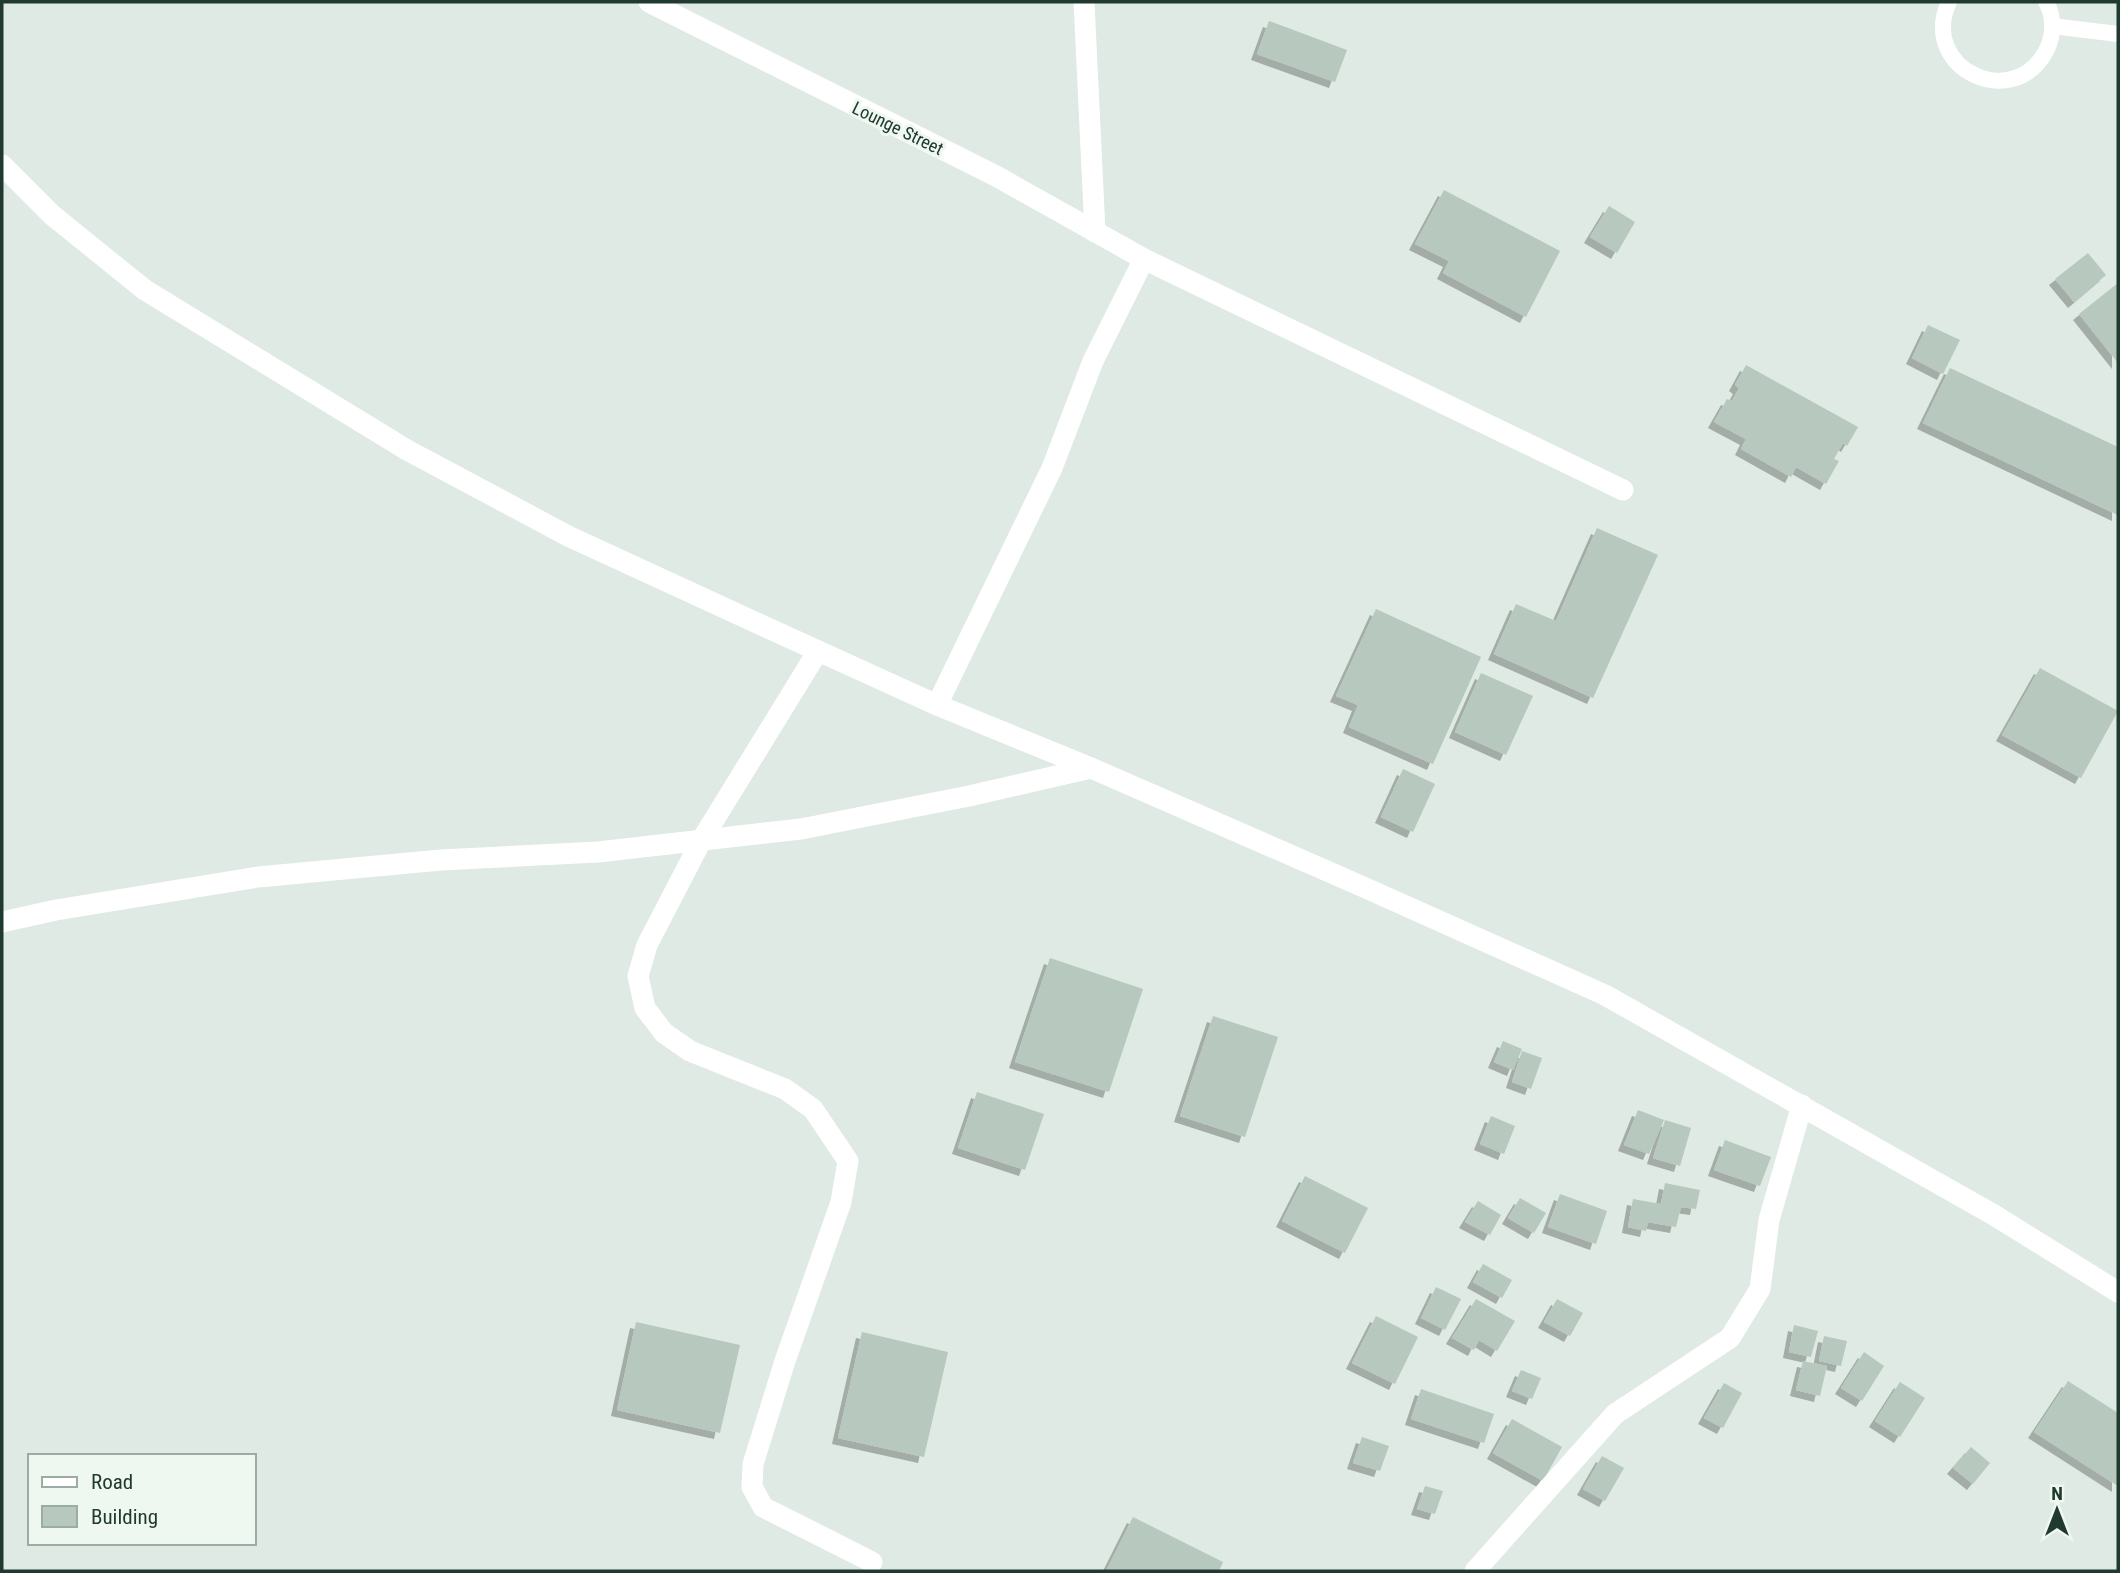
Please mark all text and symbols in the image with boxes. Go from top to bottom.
street label: Lounge Street [849,97,947,159]
legend [28,1454,256,1545]
text: Road [91,1470,133,1494]
north arrow [2022,1475,2092,1545]
text: N [2051,1482,2063,1505]
text: Building [91,1505,158,1529]

